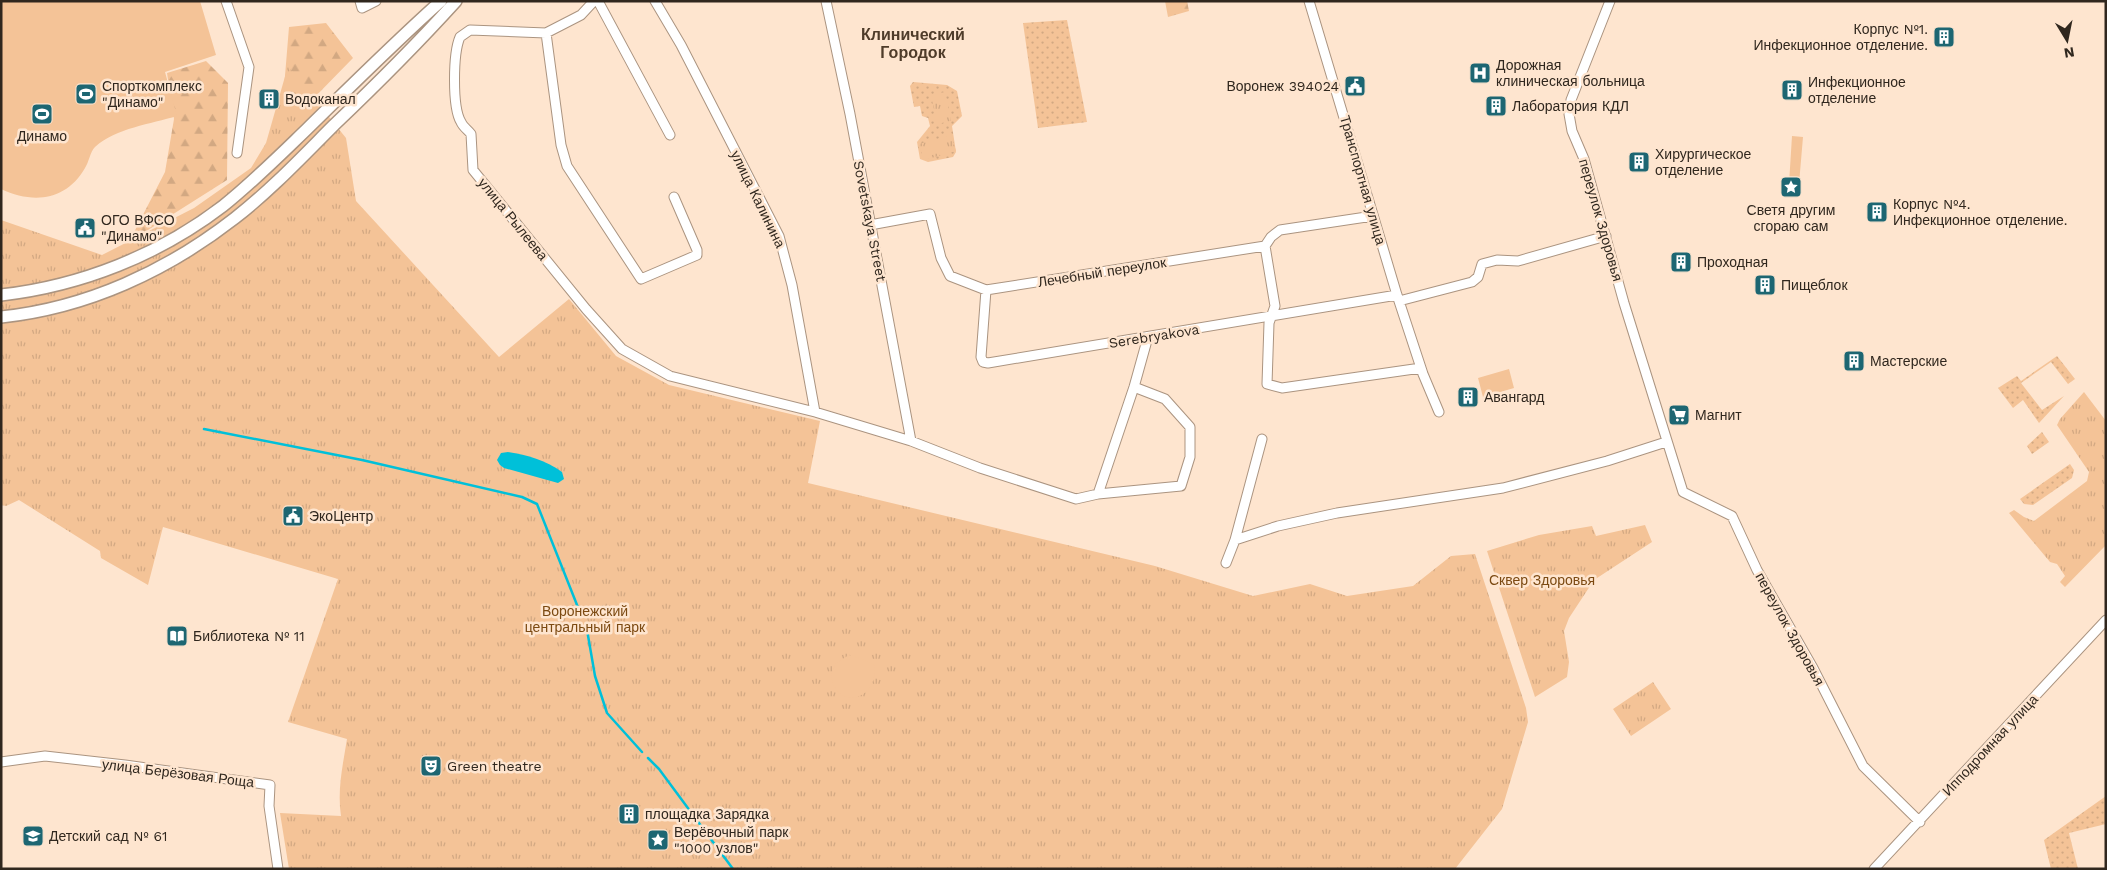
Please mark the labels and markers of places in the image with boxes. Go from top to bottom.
place label: Корпус №1. Инфекционное отделение. [1753,21,1928,53]
building icon: Корпус №1. Инфекционное отделение. [1932,25,1956,49]
place label: Дорожная клиническая больница [1496,57,1645,89]
hospital icon: Дорожная клиническая больница [1468,61,1492,85]
public building icon: Воронеж 394024 [1343,74,1367,98]
place label: Инфекционное отделение [1808,74,1906,106]
place label: Спорткомплекс "Динамо" [102,78,202,110]
place label: Воронеж 394024 [1226,78,1339,94]
building icon: Инфекционное отделение [1780,78,1804,102]
sports icon: Спорткомплекс "Динамо" [74,82,98,106]
building icon: Водоканал [257,87,281,111]
place label: Водоканал [285,91,356,107]
building icon: Лаборатория КДЛ [1484,94,1508,118]
place label: Лаборатория КДЛ [1512,98,1629,114]
sports icon: Динамо [30,102,54,126]
place label: Динамо [17,128,67,144]
place label: Хирургическое отделение [1655,146,1751,178]
building icon: Хирургическое отделение [1627,150,1651,174]
place icon: Светя другим сгораю сам [1779,175,1803,199]
place label: Корпус №4. Инфекционное отделение. [1893,196,2068,228]
building icon: Корпус №4. Инфекционное отделение. [1865,200,1889,224]
place label: Светя другим сгораю сам [1747,202,1835,234]
place label: ОГО ВФСО "Динамо" [101,212,175,244]
public building icon: ОГО ВФСО "Динамо" [73,216,97,240]
building icon: Проходная [1669,250,1693,274]
place label: Проходная [1697,254,1768,270]
building icon: Пищеблок [1753,273,1777,297]
place label: Пищеблок [1781,277,1848,293]
building icon: Мастерские [1842,349,1866,373]
place label: Мастерские [1870,353,1947,369]
building icon: Авангард [1456,385,1480,409]
place label: Авангард [1484,389,1544,405]
supermarket icon: Магнит [1667,403,1691,427]
place label: Магнит [1695,407,1742,423]
public building icon: ЭкоЦентр [281,504,305,528]
place label: ЭкоЦентр [309,508,373,524]
library icon: Библиотека № 11 [165,624,189,648]
place label: Библиотека № 11 [193,628,305,644]
theatre icon: Green theatre [419,754,443,778]
place label: Green theatre [447,758,542,774]
building icon: площадка Зарядка [617,802,641,826]
place label: площадка Зарядка [645,806,769,822]
school or university icon: Детский сад № 61 [21,824,45,848]
place label: Верёвочный парк "1000 узлов" [674,824,789,856]
place label: Детский сад № 61 [49,828,167,844]
place icon: Верёвочный парк "1000 узлов" [646,828,670,852]

